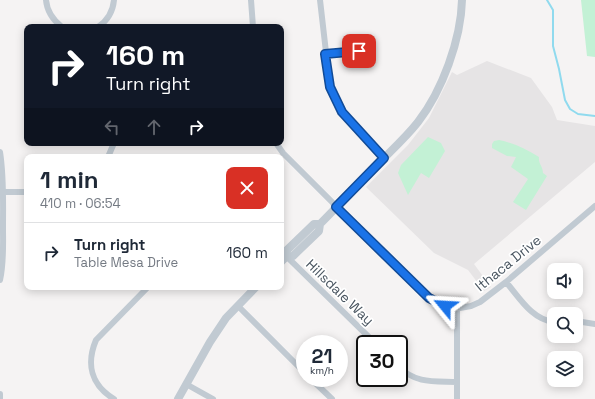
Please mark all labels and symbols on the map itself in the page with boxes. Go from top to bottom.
pin [342,34,376,68]
street label: Ithaca Drive [471,231,545,295]
street label: Hillsdale Way [302,255,378,329]
position arrow [424,285,466,327]
speed limit sign: 30 [356,335,408,387]

